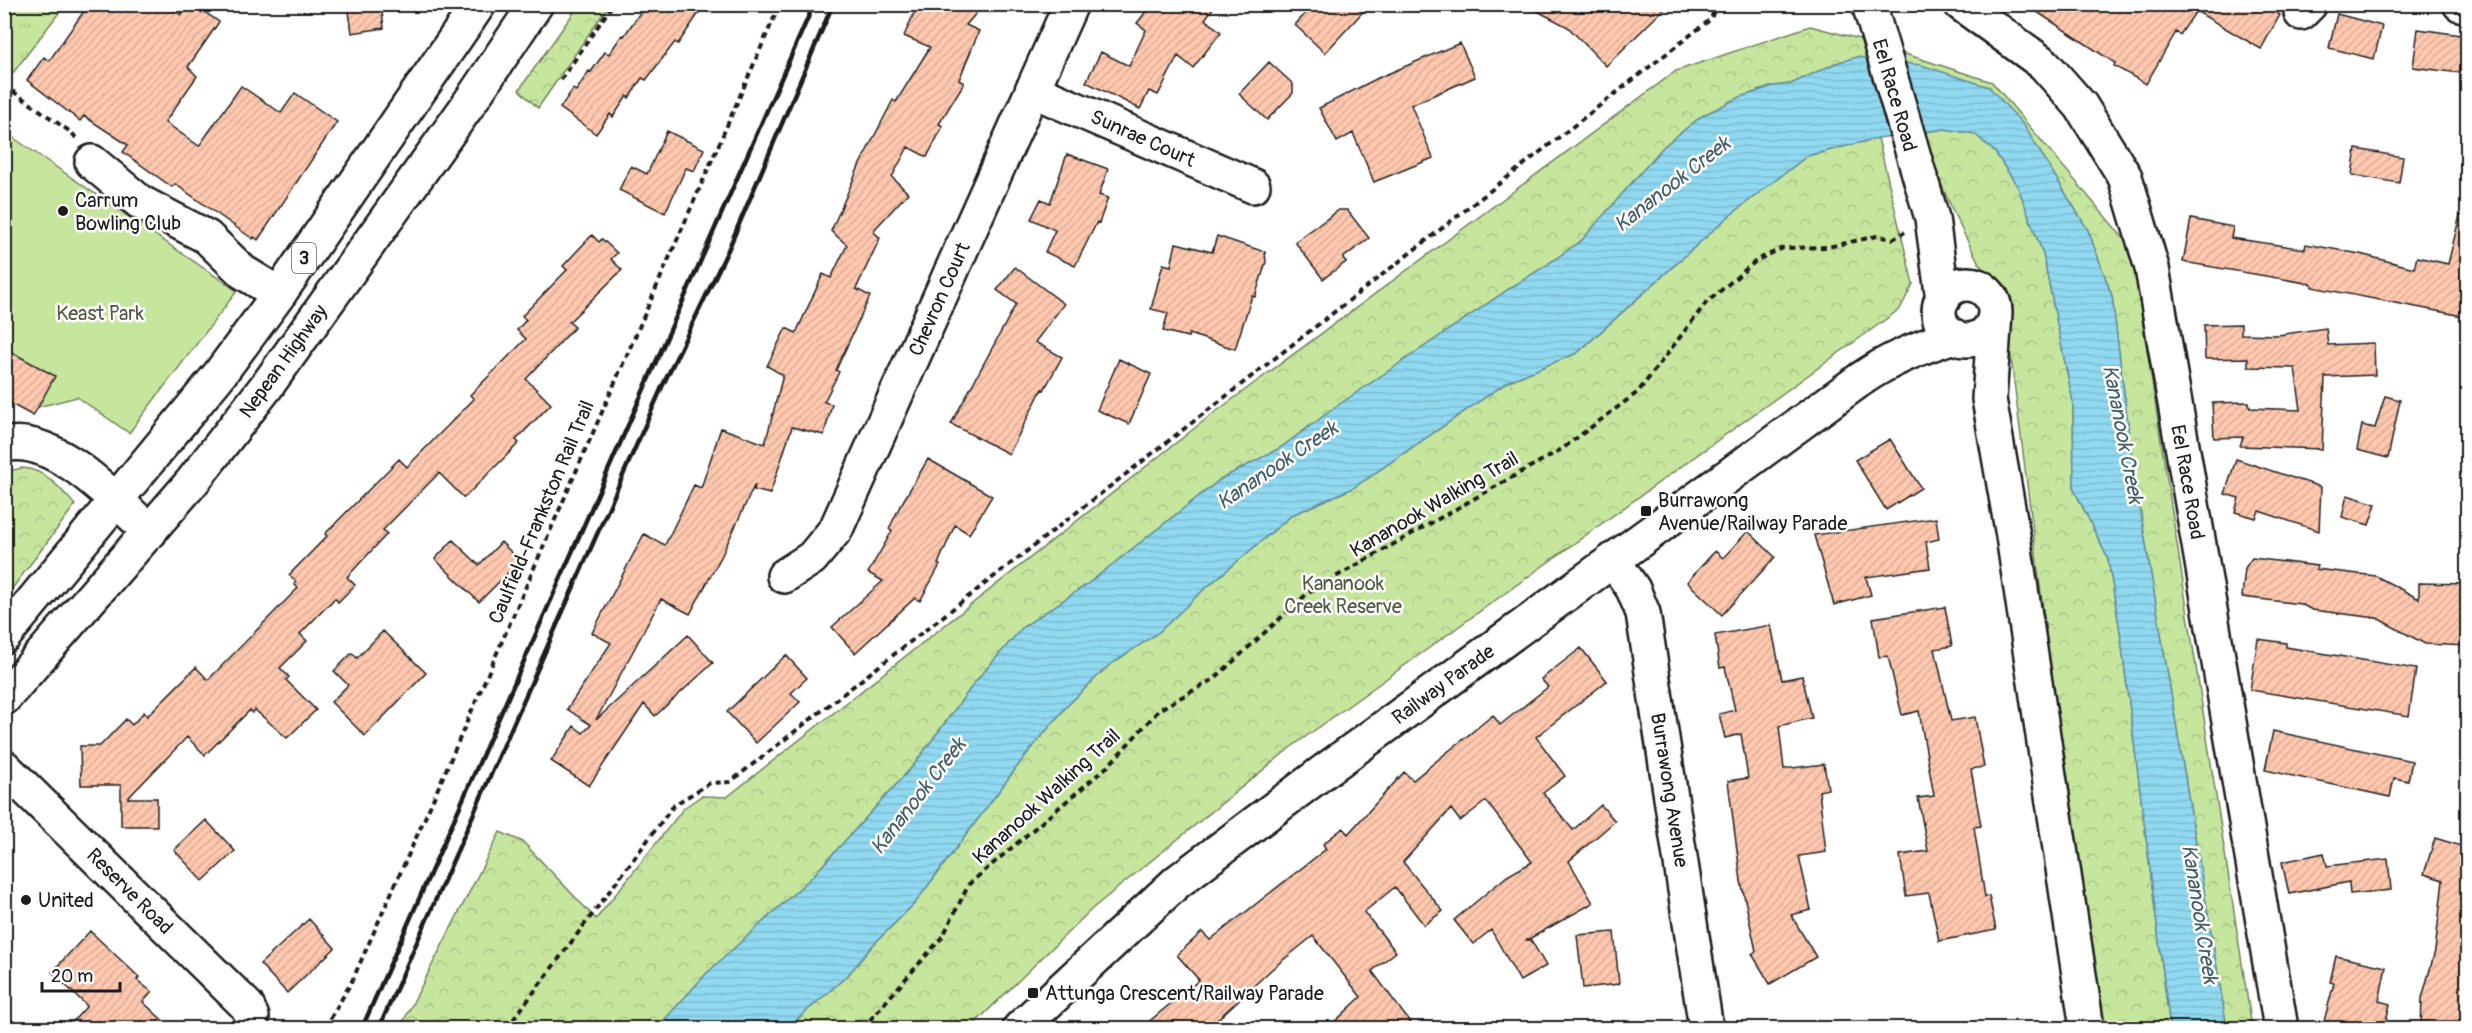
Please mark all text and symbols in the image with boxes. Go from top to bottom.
street label: Eel Race Road [1867,36,1923,154]
street label: Sunrae Court [1087,104,1200,173]
water label: Kananook Creek [1609,129,1738,238]
place label: Carrum Bowling Club [75,188,181,236]
marker: Carrum Bowling Club [56,204,70,218]
street label: Chevron Court [903,238,976,360]
road number: 3 [292,243,316,273]
street label: Nepean Highway [234,299,333,423]
park label: Keast Park [56,301,144,326]
water label: Kananook Creek [2096,363,2150,508]
street label: Caulfield-Frankston Rail Trail [483,397,600,628]
water label: Kananook Creek [1211,414,1345,516]
street label: Eel Race Road [2165,423,2210,541]
street label: Kananook Walking Trail [1346,446,1523,563]
place label: Burrawong Avenue/Railway Parade [1658,488,1848,536]
marker: Burrawong Avenue/Railway Parade [1639,504,1653,518]
park label: Kananook Creek Reserve [1284,571,1402,619]
street label: Railway Parade [1387,639,1500,730]
street label: Burrawong Avenue [1645,711,1694,869]
street label: Kananook Walking Trail [967,723,1125,869]
water label: Kananook Creek [865,731,974,860]
street label: Reserve Road [81,843,178,940]
water label: Kananook Creek [2175,843,2224,988]
place label: United [38,888,94,913]
marker: United [19,893,33,907]
scale bar [42,955,120,993]
text: 20 m [51,965,93,988]
place label: Attunga Crescent/Railway Parade [1045,981,1324,1006]
marker: Attunga Crescent/Railway Parade [1026,986,1040,1000]

